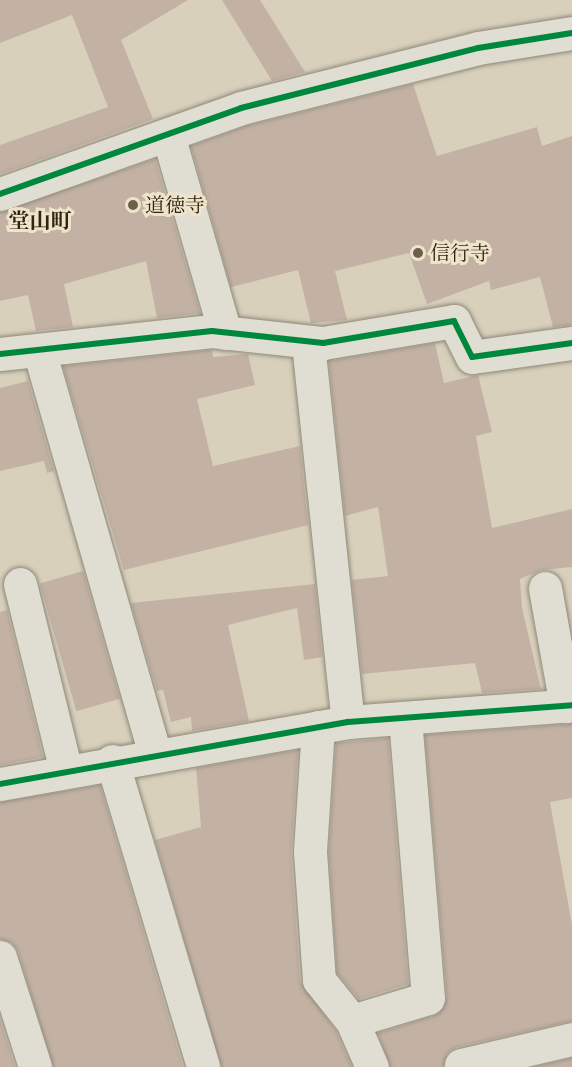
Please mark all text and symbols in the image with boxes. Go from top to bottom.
place label: 道徳寺 [145,193,205,217]
marker: 道徳寺 [126,198,140,212]
district label: 堂山町 [9,209,71,235]
place label: 信行寺 [430,241,490,265]
marker: 信行寺 [411,246,425,260]

